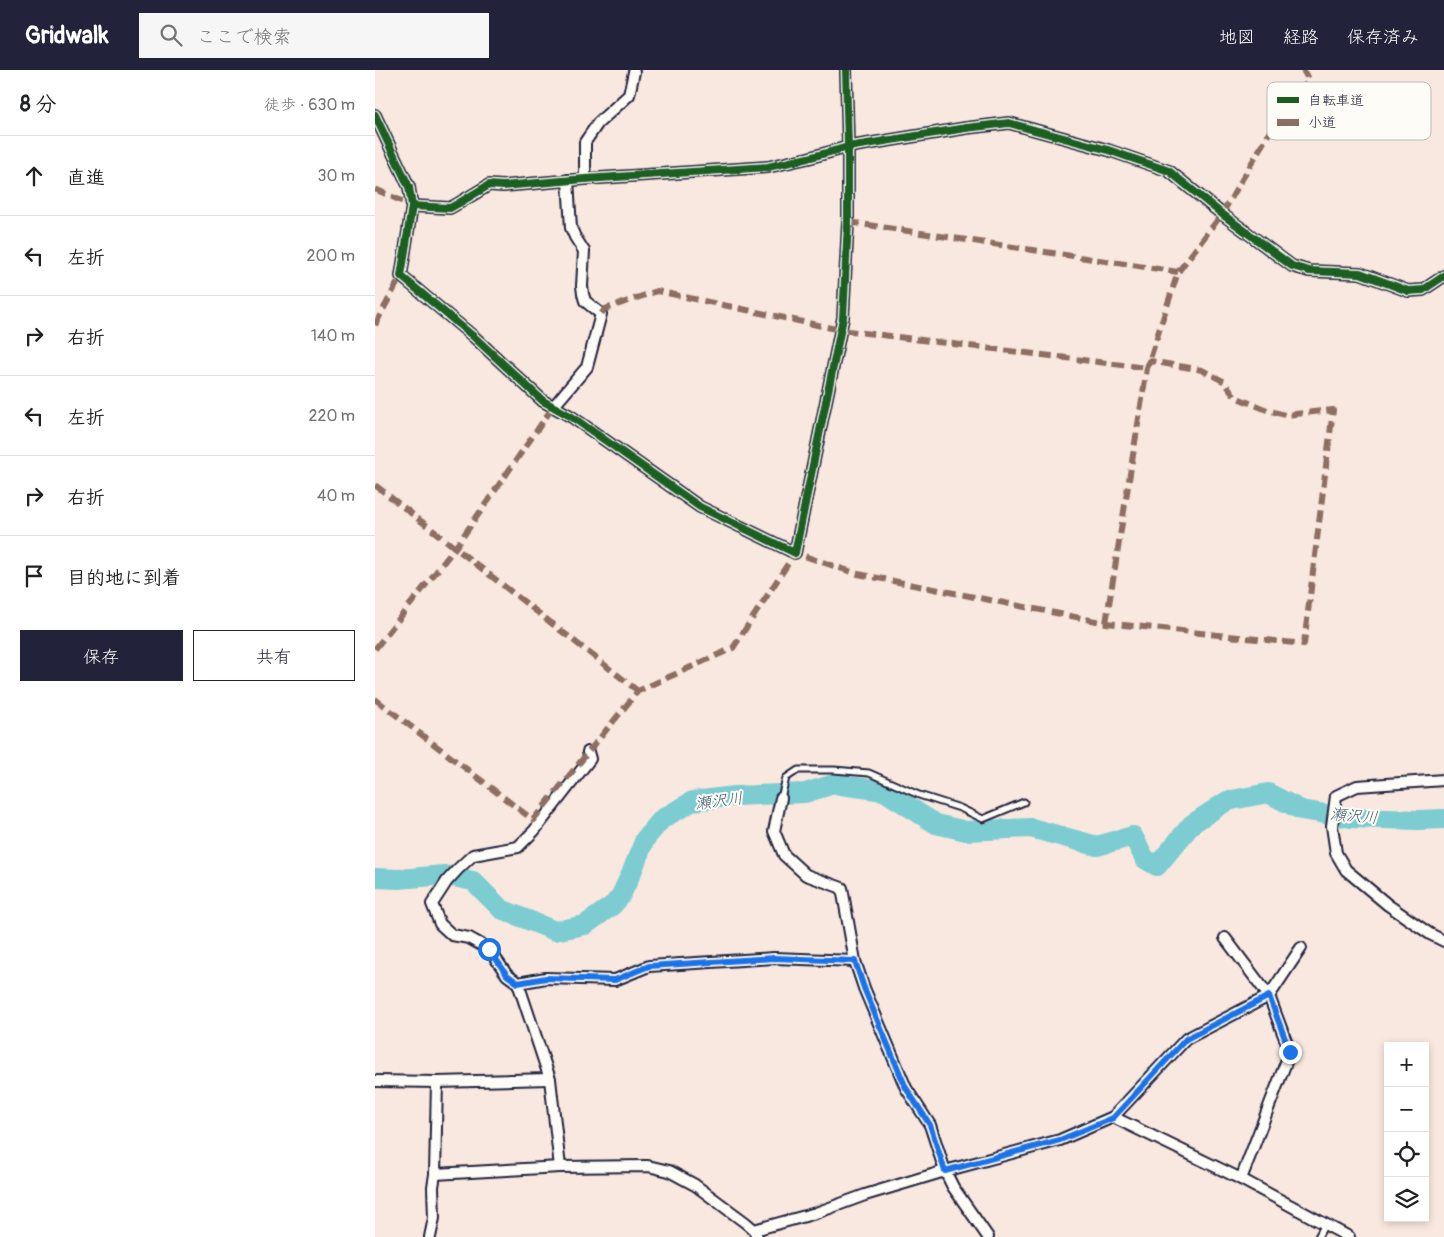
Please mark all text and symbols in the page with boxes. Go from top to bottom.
search box [139,13,489,58]
text: Gridwalk [25,21,109,50]
icon: search [157,21,185,49]
text: ここで検索 [197,25,292,49]
text: 地図 [1219,26,1255,49]
text: 経路 [1283,26,1319,49]
text: 保存済み [1347,26,1419,49]
legend [1267,82,1431,140]
text: 8 分 [20,91,56,118]
text: 自転車道 [1308,92,1364,109]
text: 徒歩 · 630 m [264,95,355,115]
text: 小道 [1308,114,1336,131]
icon: ahead [20,162,48,190]
text: 直進 [67,166,105,190]
text: 30 m [317,166,355,186]
icon: left [20,242,48,270]
text: 左折 [67,246,105,270]
text: 200 m [307,246,355,266]
icon: right [20,322,48,350]
text: 右折 [67,326,105,350]
text: 140 m [311,326,355,346]
icon: left [20,402,48,430]
text: 左折 [67,406,105,430]
text: 220 m [309,406,355,426]
icon: right [20,482,48,510]
text: 右折 [67,486,105,510]
text: 40 m [317,486,355,506]
icon: arrive [20,562,48,590]
text: 目的地に到着 [67,566,181,590]
button: 保存 [20,630,183,681]
button: 共有 [193,630,355,681]
water label: 瀬沢川 [694,788,744,814]
water label: 瀬沢川 [1329,804,1379,828]
route start [478,938,501,961]
route end [1279,1041,1302,1064]
map controls [1384,1042,1429,1222]
button: + [1384,1042,1429,1087]
button: − [1384,1087,1429,1132]
button: locate [1384,1132,1429,1177]
button: layers [1384,1177,1429,1222]

